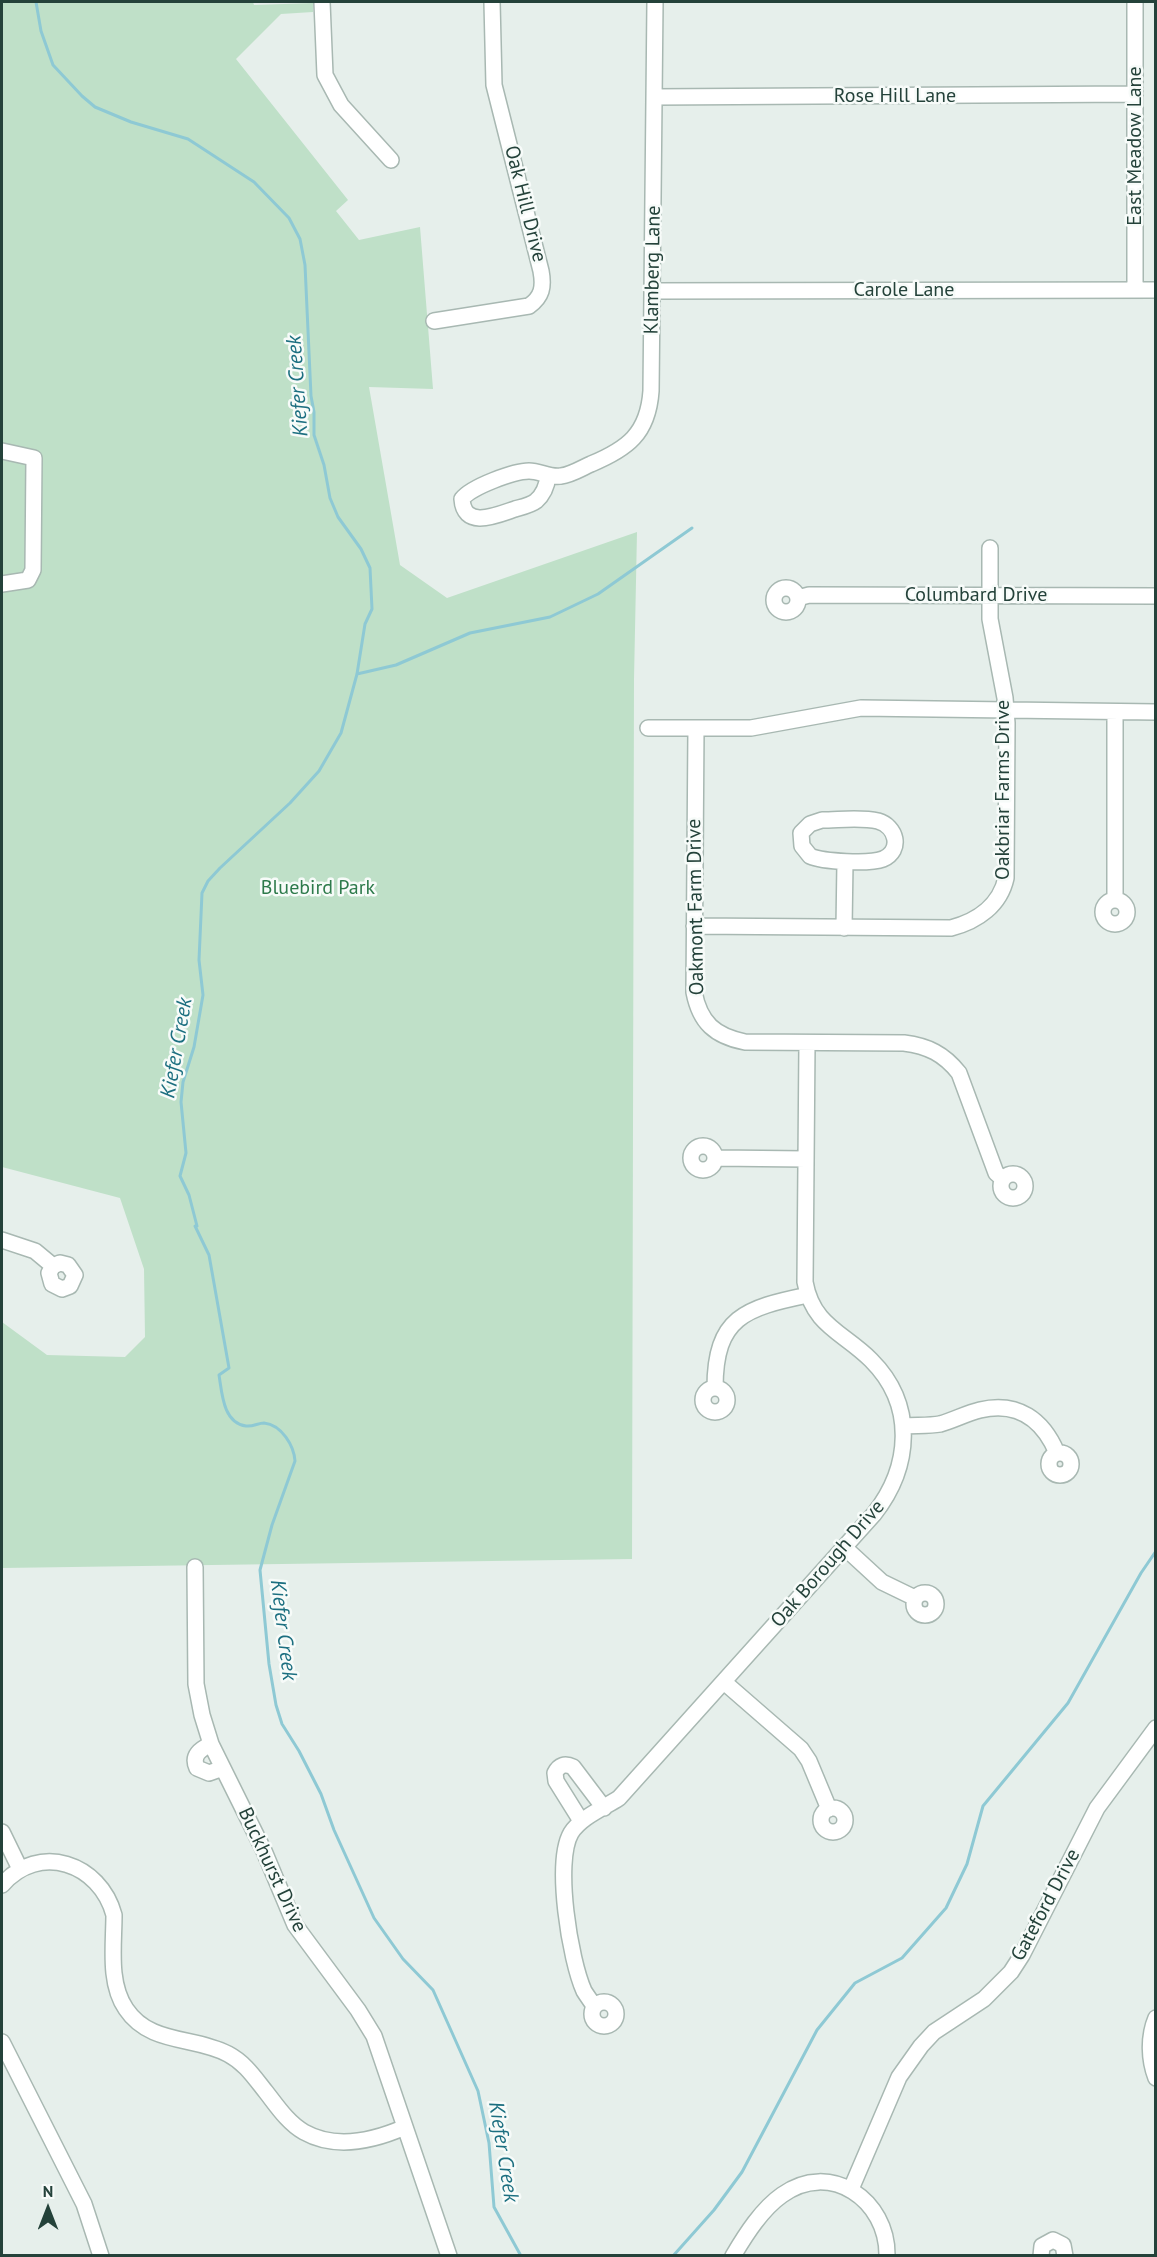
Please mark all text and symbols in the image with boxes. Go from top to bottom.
street label: East Meadow Lane [1123,66,1147,226]
street label: Rose Hill Lane [834,84,956,108]
street label: Oak Hill Drive [499,143,551,265]
street label: Klamberg Lane [640,205,666,335]
street label: Carole Lane [854,278,954,302]
water label: Kiefer Creek [282,335,314,437]
street label: Columbard Drive [905,583,1047,607]
street label: Oakbriar Farms Drive [991,700,1015,880]
street label: Oakmont Farm Drive [682,818,710,996]
park label: Bluebird Park [261,876,375,900]
water label: Kiefer Creek [156,996,198,1100]
street label: Oak Borough Drive [766,1495,890,1633]
water label: Kiefer Creek [264,1578,302,1682]
street label: Buckhurst Drive [233,1804,311,1936]
street label: Gateford Drive [1006,1845,1086,1965]
water label: Kiefer Creek [483,2100,523,2204]
north arrow [18,2179,78,2239]
text: N [43,2181,53,2201]

